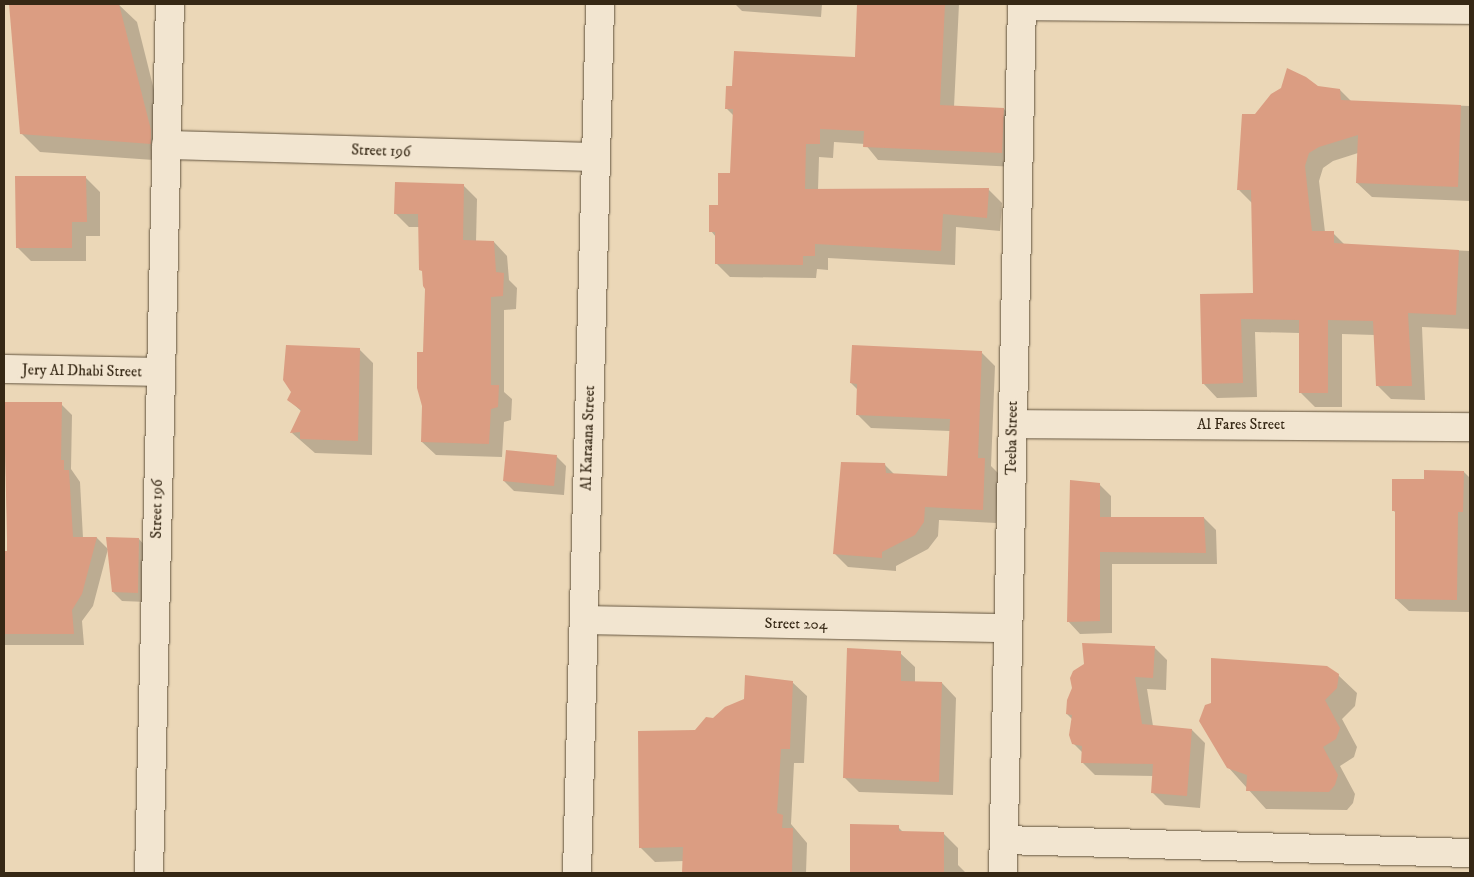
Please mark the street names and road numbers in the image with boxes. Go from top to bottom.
street label: Street 196 [351,141,411,161]
street label: Jery Al Dhabi Street [22,361,142,381]
street label: Al Karaana Street [577,385,599,491]
street label: Teeba Street [1002,401,1022,475]
street label: Al Fares Street [1197,416,1285,434]
street label: Street 196 [147,479,167,539]
street label: Street 204 [764,614,828,634]

